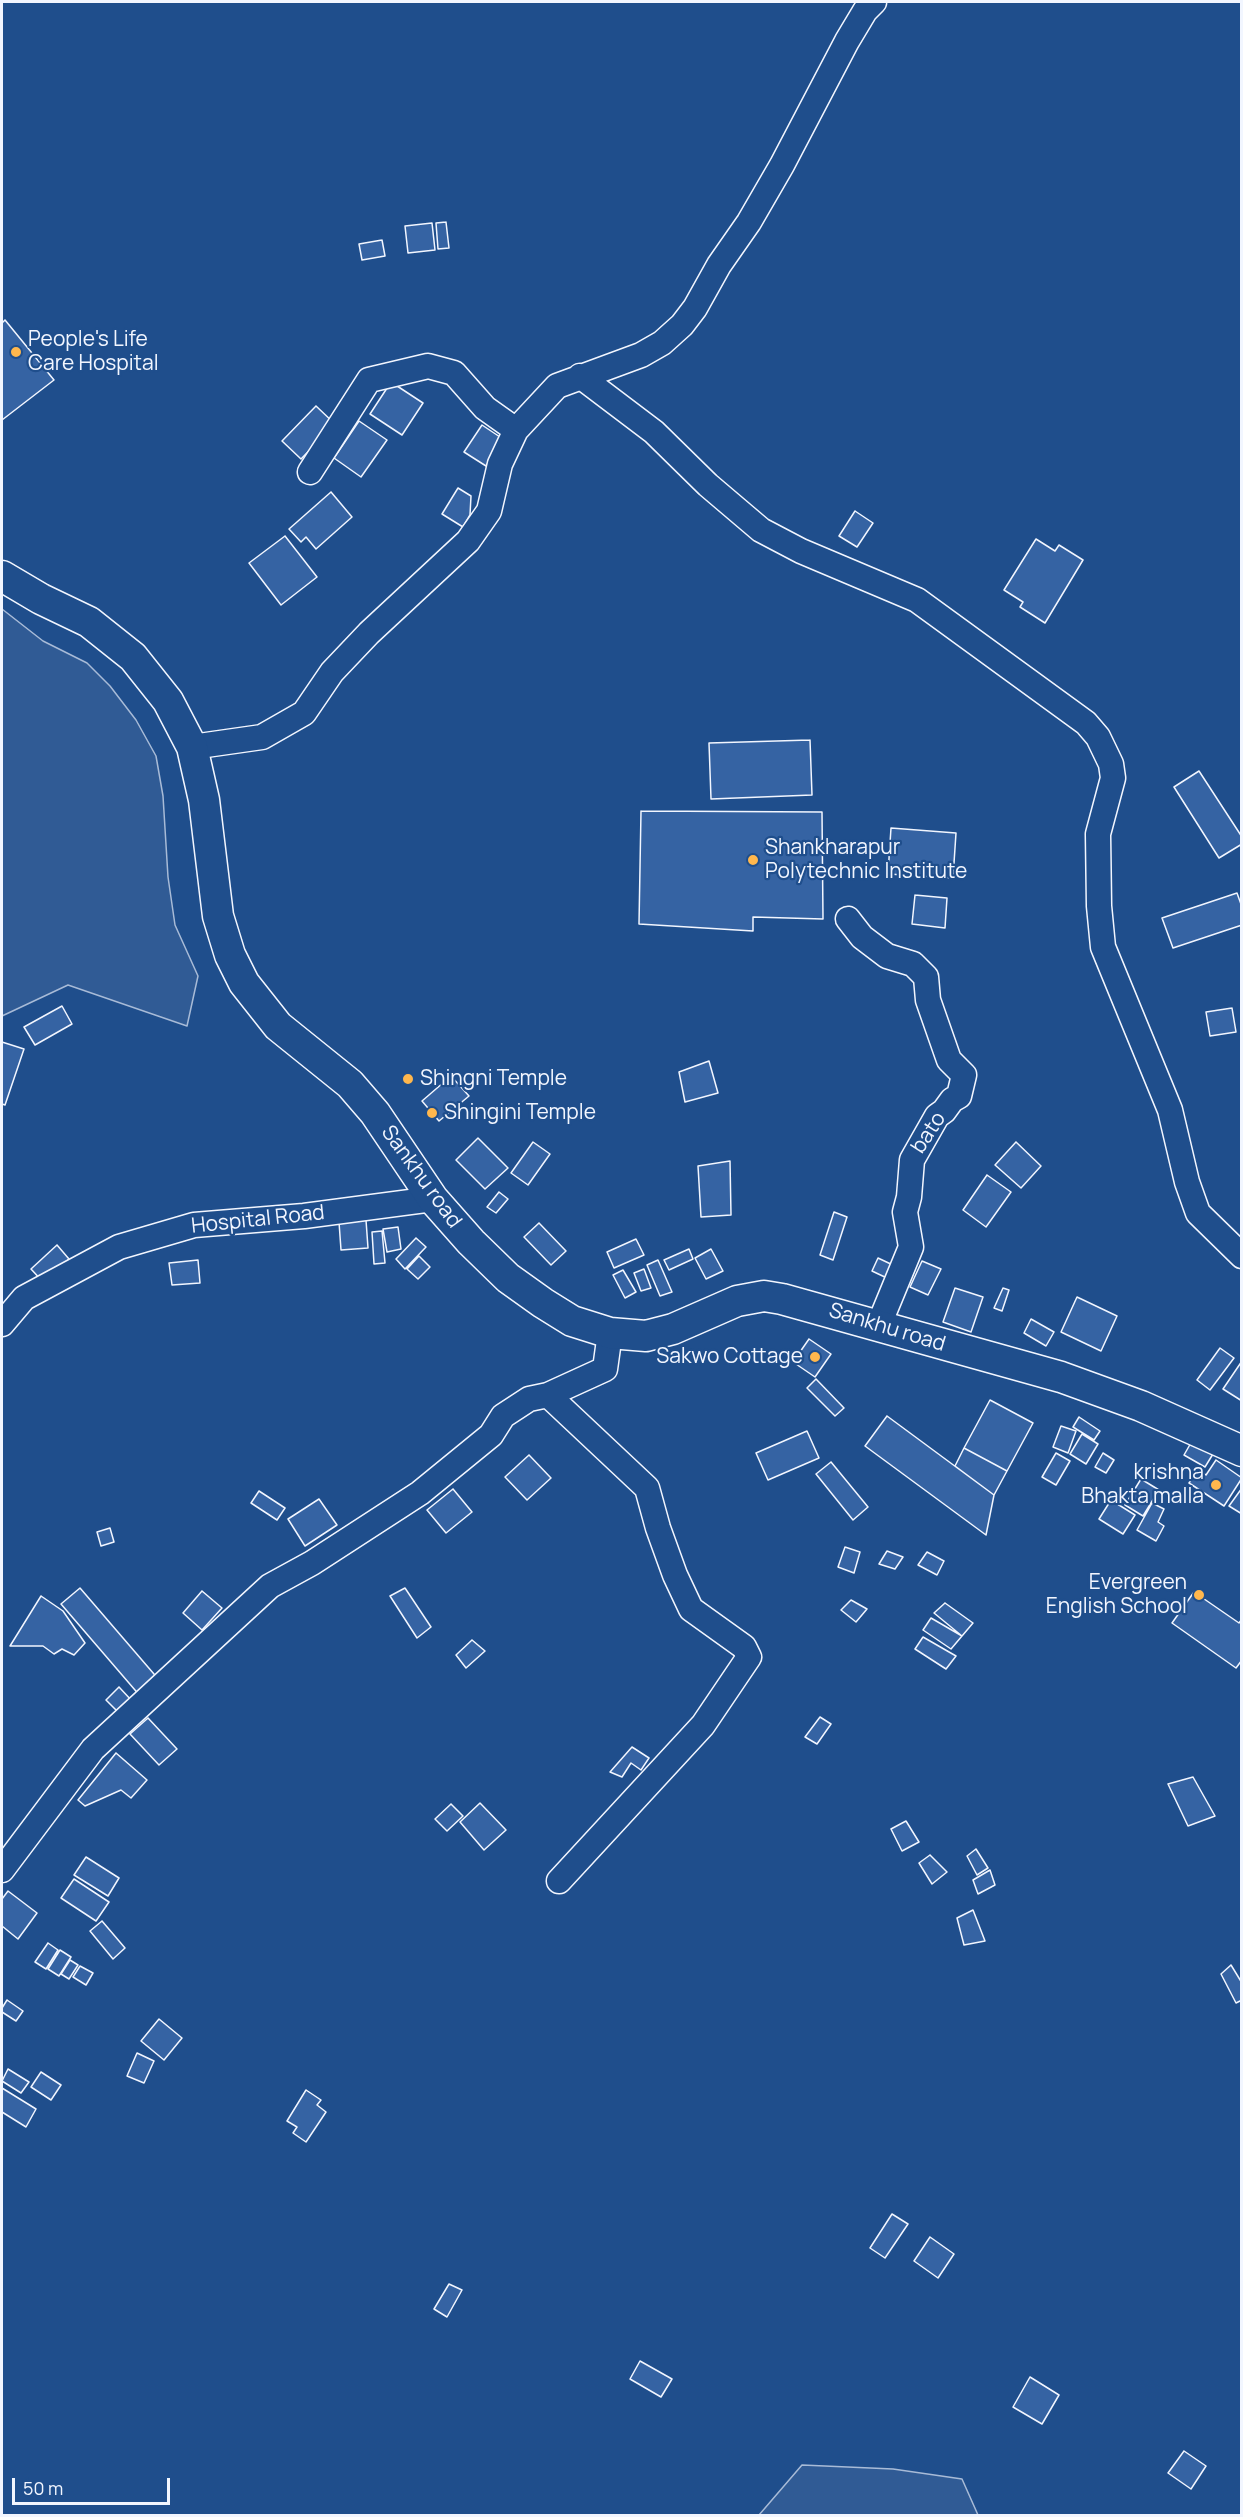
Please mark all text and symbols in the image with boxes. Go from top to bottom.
place label: People's Life Care Hospital [28,327,159,377]
marker: People's Life Care Hospital [9,345,23,359]
place label: Shankharapur Polytechnic Institute [765,835,967,885]
marker: Shankharapur Polytechnic Institute [746,853,760,867]
place label: Shingni Temple [420,1066,567,1092]
marker: Shingni Temple [401,1072,415,1086]
place label: Shingini Temple [444,1100,596,1126]
marker: Shingini Temple [425,1106,439,1120]
street label: bato [906,1107,952,1159]
street label: Sankhu road [375,1121,467,1233]
street label: Hospital Road [190,1200,326,1240]
street label: Sankhu road [826,1298,948,1358]
place label: Sakwo Cottage [656,1344,803,1370]
marker: Sakwo Cottage [808,1350,822,1364]
place label: krishna Bhakta malla [1081,1460,1204,1510]
marker: krishna Bhakta malla [1209,1478,1223,1492]
place label: Evergreen English School [1046,1570,1187,1620]
marker: Evergreen English School [1192,1588,1206,1602]
scale bar [15,2466,172,2504]
text: 50 m [23,2476,63,2500]

